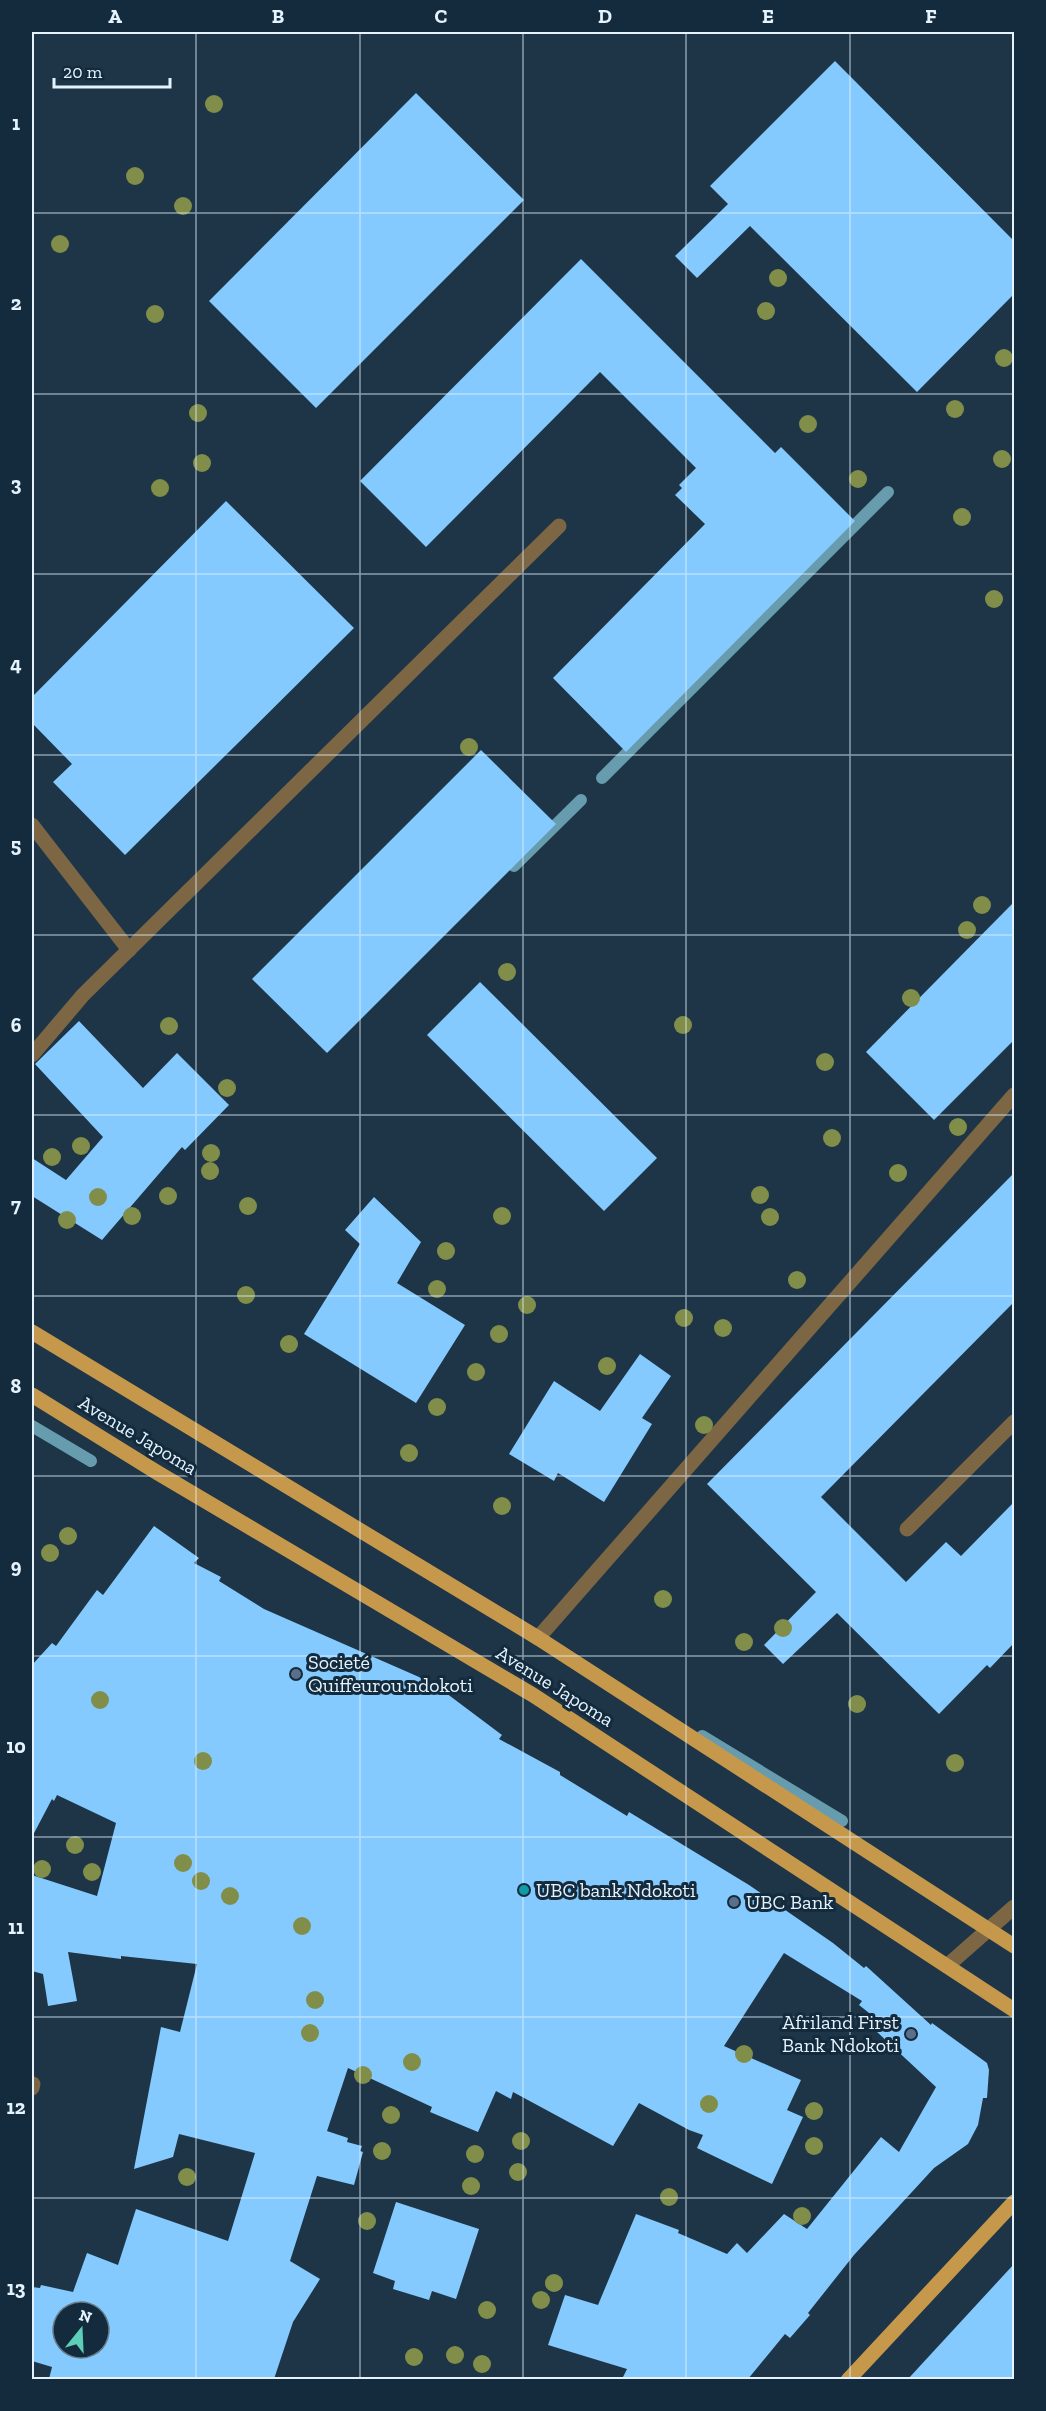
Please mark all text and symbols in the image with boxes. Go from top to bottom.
text: A [108,4,122,28]
text: B [272,4,284,28]
text: C [435,4,448,28]
text: D [598,4,612,28]
text: E [762,4,774,28]
text: F [925,4,937,28]
scale bar [54,51,170,89]
text: 20 m [63,61,103,83]
text: 1 [12,111,20,135]
text: 2 [11,291,22,315]
text: 3 [11,472,22,496]
text: 4 [10,652,22,676]
text: 5 [11,833,21,857]
text: 6 [11,1013,22,1037]
text: 7 [11,1193,21,1217]
text: 8 [11,1374,22,1398]
street label: Avenue Japoma [74,1390,202,1480]
text: 9 [11,1554,22,1578]
street label: Avenue Japoma [492,1640,618,1732]
place label: Societé Quiffeurou ndokoti [308,1650,473,1697]
marker: Societé Quiffeurou ndokoti [289,1667,303,1681]
text: 10 [6,1734,26,1758]
place label: UBC bank Ndokoti [536,1878,696,1902]
marker: UBC bank Ndokoti [517,1883,531,1897]
place label: UBC Bank [746,1890,834,1914]
marker: UBC Bank [727,1895,741,1909]
text: 11 [8,1915,24,1939]
place label: Afriland First Bank Ndokoti [782,2010,900,2057]
marker: Afriland First Bank Ndokoti [904,2027,918,2041]
text: 12 [7,2095,26,2119]
text: 13 [7,2276,26,2300]
north arrow [51,2300,111,2360]
text: N [77,2305,94,2327]

